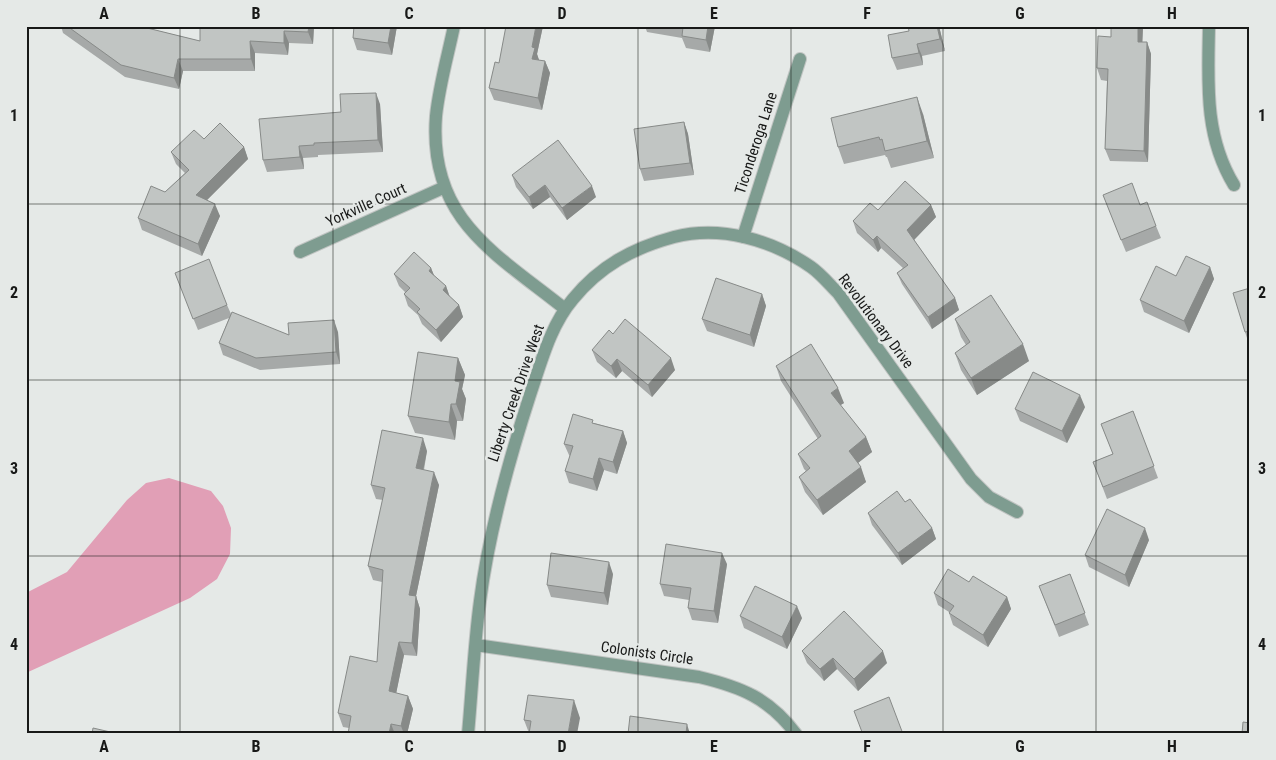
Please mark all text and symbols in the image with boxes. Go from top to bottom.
text: A [99,4,109,23]
text: B [252,4,261,23]
text: C [404,4,414,23]
text: D [557,4,567,23]
text: E [710,4,718,23]
text: F [863,4,871,23]
text: G [1015,4,1025,23]
text: H [1167,4,1177,23]
street label: Ticonderoga Lane [731,90,781,196]
text: 1 [10,106,18,125]
text: 1 [1258,106,1266,125]
street label: Yorkville Court [323,179,409,231]
street label: Revolutionary Drive [835,270,917,372]
text: 2 [10,283,18,302]
text: 2 [1258,283,1266,302]
street label: Liberty Creek Drive West [484,322,548,464]
text: 3 [10,459,18,478]
text: 3 [1258,459,1266,478]
text: 4 [10,635,18,654]
text: 4 [1258,635,1266,654]
street label: Colonists Circle [600,638,694,668]
text: A [99,737,109,756]
text: B [252,737,261,756]
text: C [404,737,414,756]
text: D [557,737,567,756]
text: E [710,737,718,756]
text: F [863,737,871,756]
text: G [1015,737,1025,756]
text: H [1167,737,1177,756]

